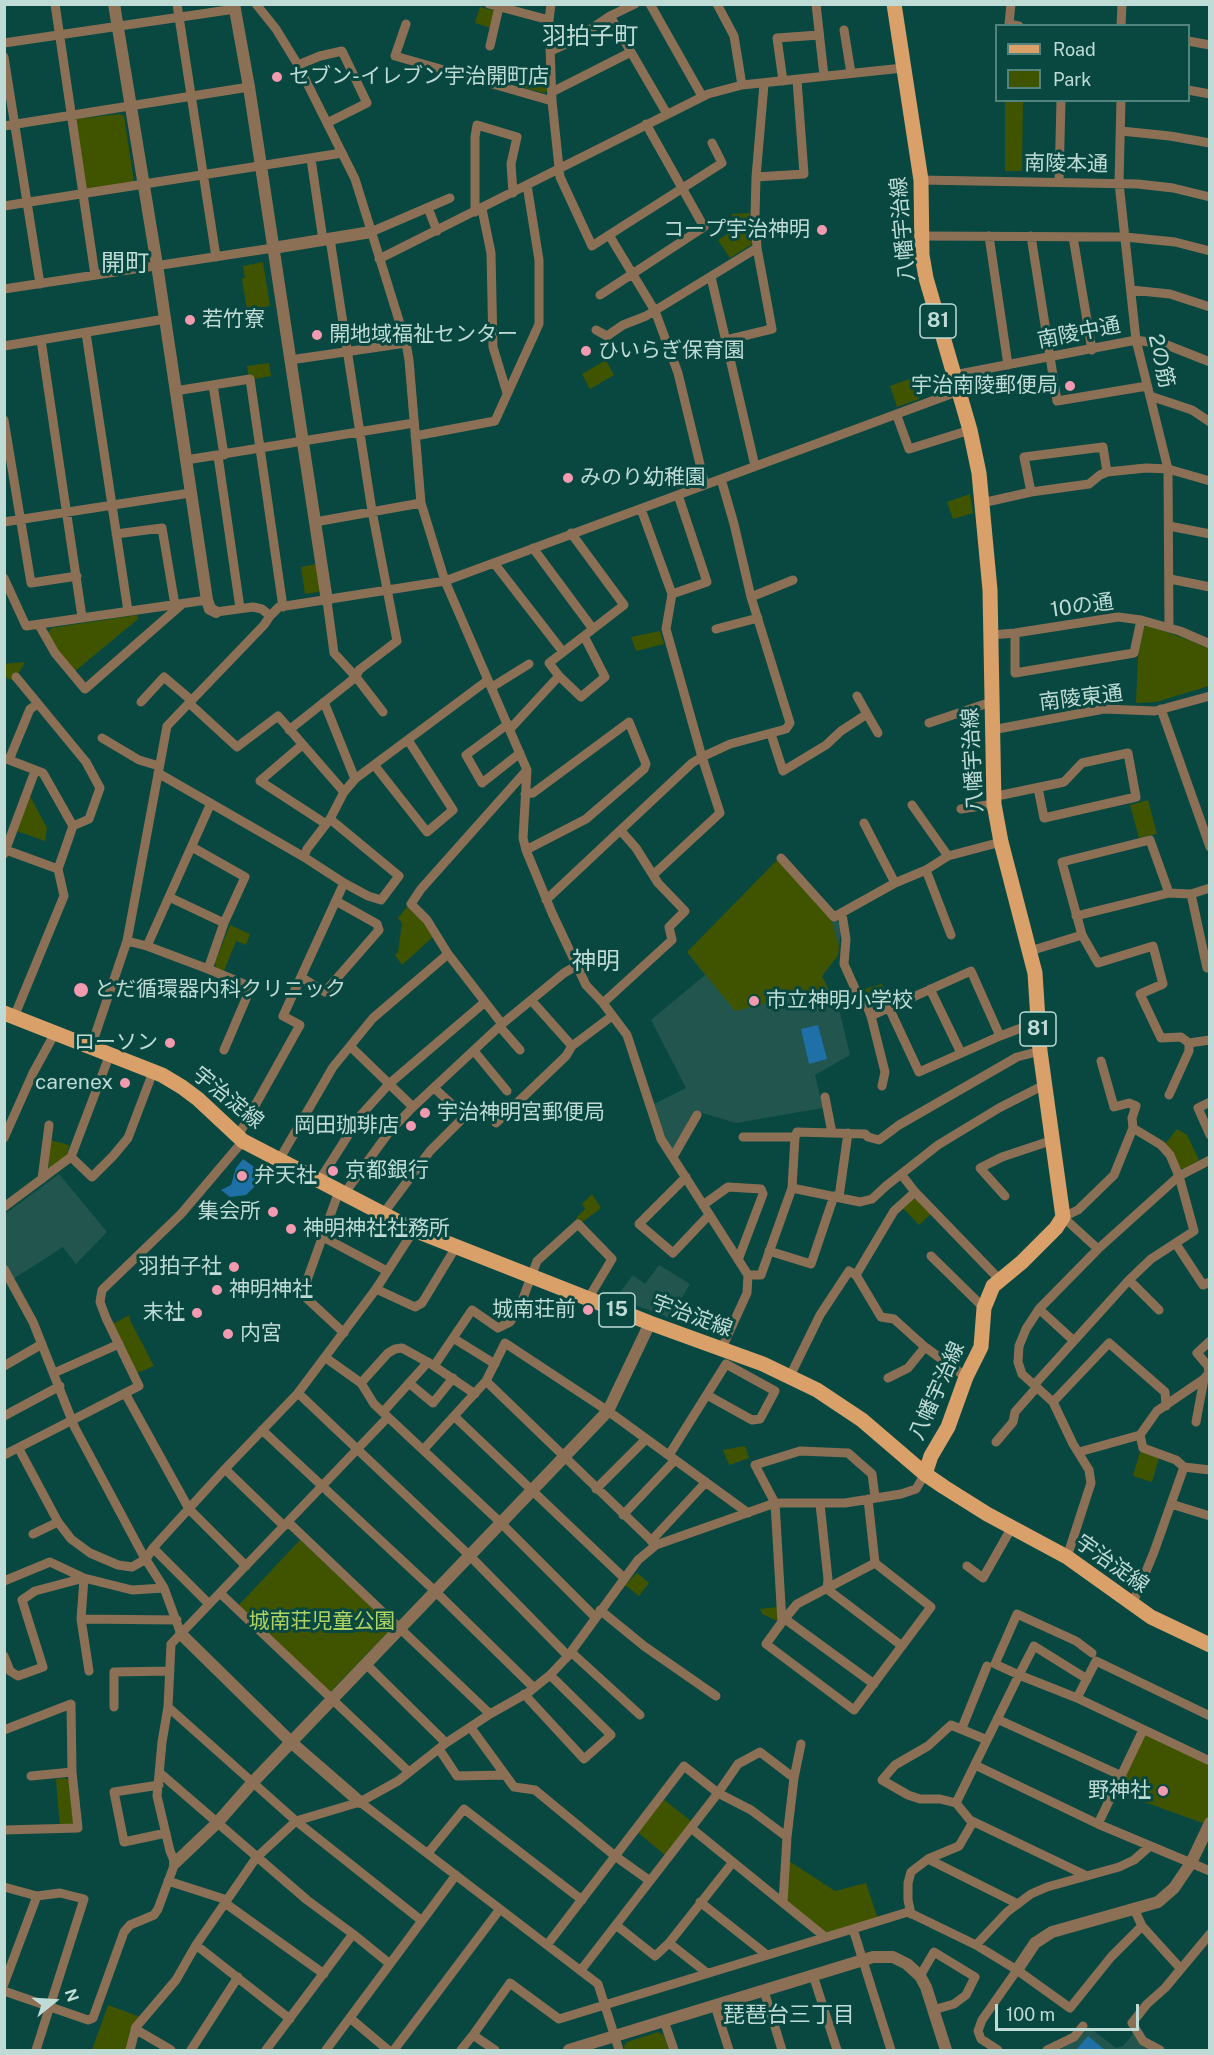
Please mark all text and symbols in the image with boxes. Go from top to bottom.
district label: 羽拍子町 [542,23,638,51]
legend [995,24,1190,102]
text: Road [1053,39,1096,60]
place label: セブン-イレブン宇治開町店 [289,64,549,90]
text: Park [1053,69,1091,90]
marker: セブン-イレブン宇治開町店 [270,70,284,84]
street label: 南陵本通 [1024,151,1108,177]
street label: 八幡宇治線 [886,176,920,282]
place label: コープ宇治神明 [663,217,810,243]
marker: コープ宇治神明 [815,223,829,237]
district label: 開町 [101,250,149,278]
road number: 81 [920,304,956,338]
place label: 若竹寮 [202,307,265,333]
marker: 若竹寮 [183,313,197,327]
street label: 南陵中通 [1035,313,1123,353]
place label: 開地域福祉センター [329,322,518,348]
marker: 開地域福祉センター [310,328,324,342]
street label: 2の筋 [1143,332,1179,390]
place label: ひいらぎ保育園 [598,338,745,364]
marker: ひいらぎ保育園 [579,344,593,358]
place label: 宇治南陵郵便局 [911,373,1058,399]
marker: 宇治南陵郵便局 [1063,379,1077,393]
place label: みのり幼稚園 [580,465,706,491]
marker: みのり幼稚園 [561,471,575,485]
street label: 10の通 [1049,589,1115,623]
street label: 南陵東通 [1038,680,1124,716]
street label: 八幡宇治線 [958,707,988,813]
district label: 神明 [572,948,620,976]
place label: とだ循環器内科クリニック [94,977,346,1003]
marker: とだ循環器内科クリニック [72,981,90,999]
place label: 市立神明小学校 [766,988,913,1014]
marker: 市立神明小学校 [747,994,761,1008]
road number: 81 [1020,1012,1056,1046]
place label: ローソン [74,1030,158,1056]
marker: ローソン [163,1036,177,1050]
street label: 宇治淀線 [187,1062,269,1134]
place label: carenex [35,1070,113,1096]
marker: carenex [118,1076,132,1090]
place label: 宇治神明宮郵便局 [437,1100,605,1126]
marker: 宇治神明宮郵便局 [418,1106,432,1120]
place label: 岡田珈琲店 [294,1113,399,1139]
marker: 岡田珈琲店 [404,1119,418,1133]
place label: 京都銀行 [345,1158,429,1184]
place label: 弁天社 [254,1163,317,1189]
marker: 京都銀行 [326,1164,340,1178]
marker: 弁天社 [235,1169,249,1183]
place label: 集会所 [198,1199,261,1225]
marker: 集会所 [266,1205,280,1219]
place label: 神明神社社務所 [303,1216,450,1242]
marker: 神明神社社務所 [284,1222,298,1236]
place label: 羽拍子社 [138,1254,222,1280]
marker: 羽拍子社 [227,1260,241,1274]
place label: 神明神社 [229,1277,313,1303]
marker: 神明神社 [210,1283,224,1297]
street label: 宇治淀線 [648,1290,736,1342]
road number: 15 [599,1293,635,1327]
place label: 城南荘前 [492,1297,576,1323]
place label: 末社 [143,1300,185,1326]
marker: 城南荘前 [581,1303,595,1317]
marker: 末社 [190,1306,204,1320]
place label: 内宮 [240,1321,282,1347]
marker: 内宮 [221,1327,235,1341]
street label: 八幡宇治線 [904,1338,970,1444]
street label: 宇治淀線 [1070,1530,1154,1598]
park label: 城南荘児童公園 [249,1609,395,1635]
place label: 野神社 [1088,1778,1151,1804]
marker: 野神社 [1156,1784,1170,1798]
north arrow [24,1971,84,2031]
text: N [61,1986,83,2004]
scale bar [998,1992,1142,2030]
district label: 琵琶台三丁目 [723,2002,855,2028]
text: 100 m [1006,2004,1055,2025]

